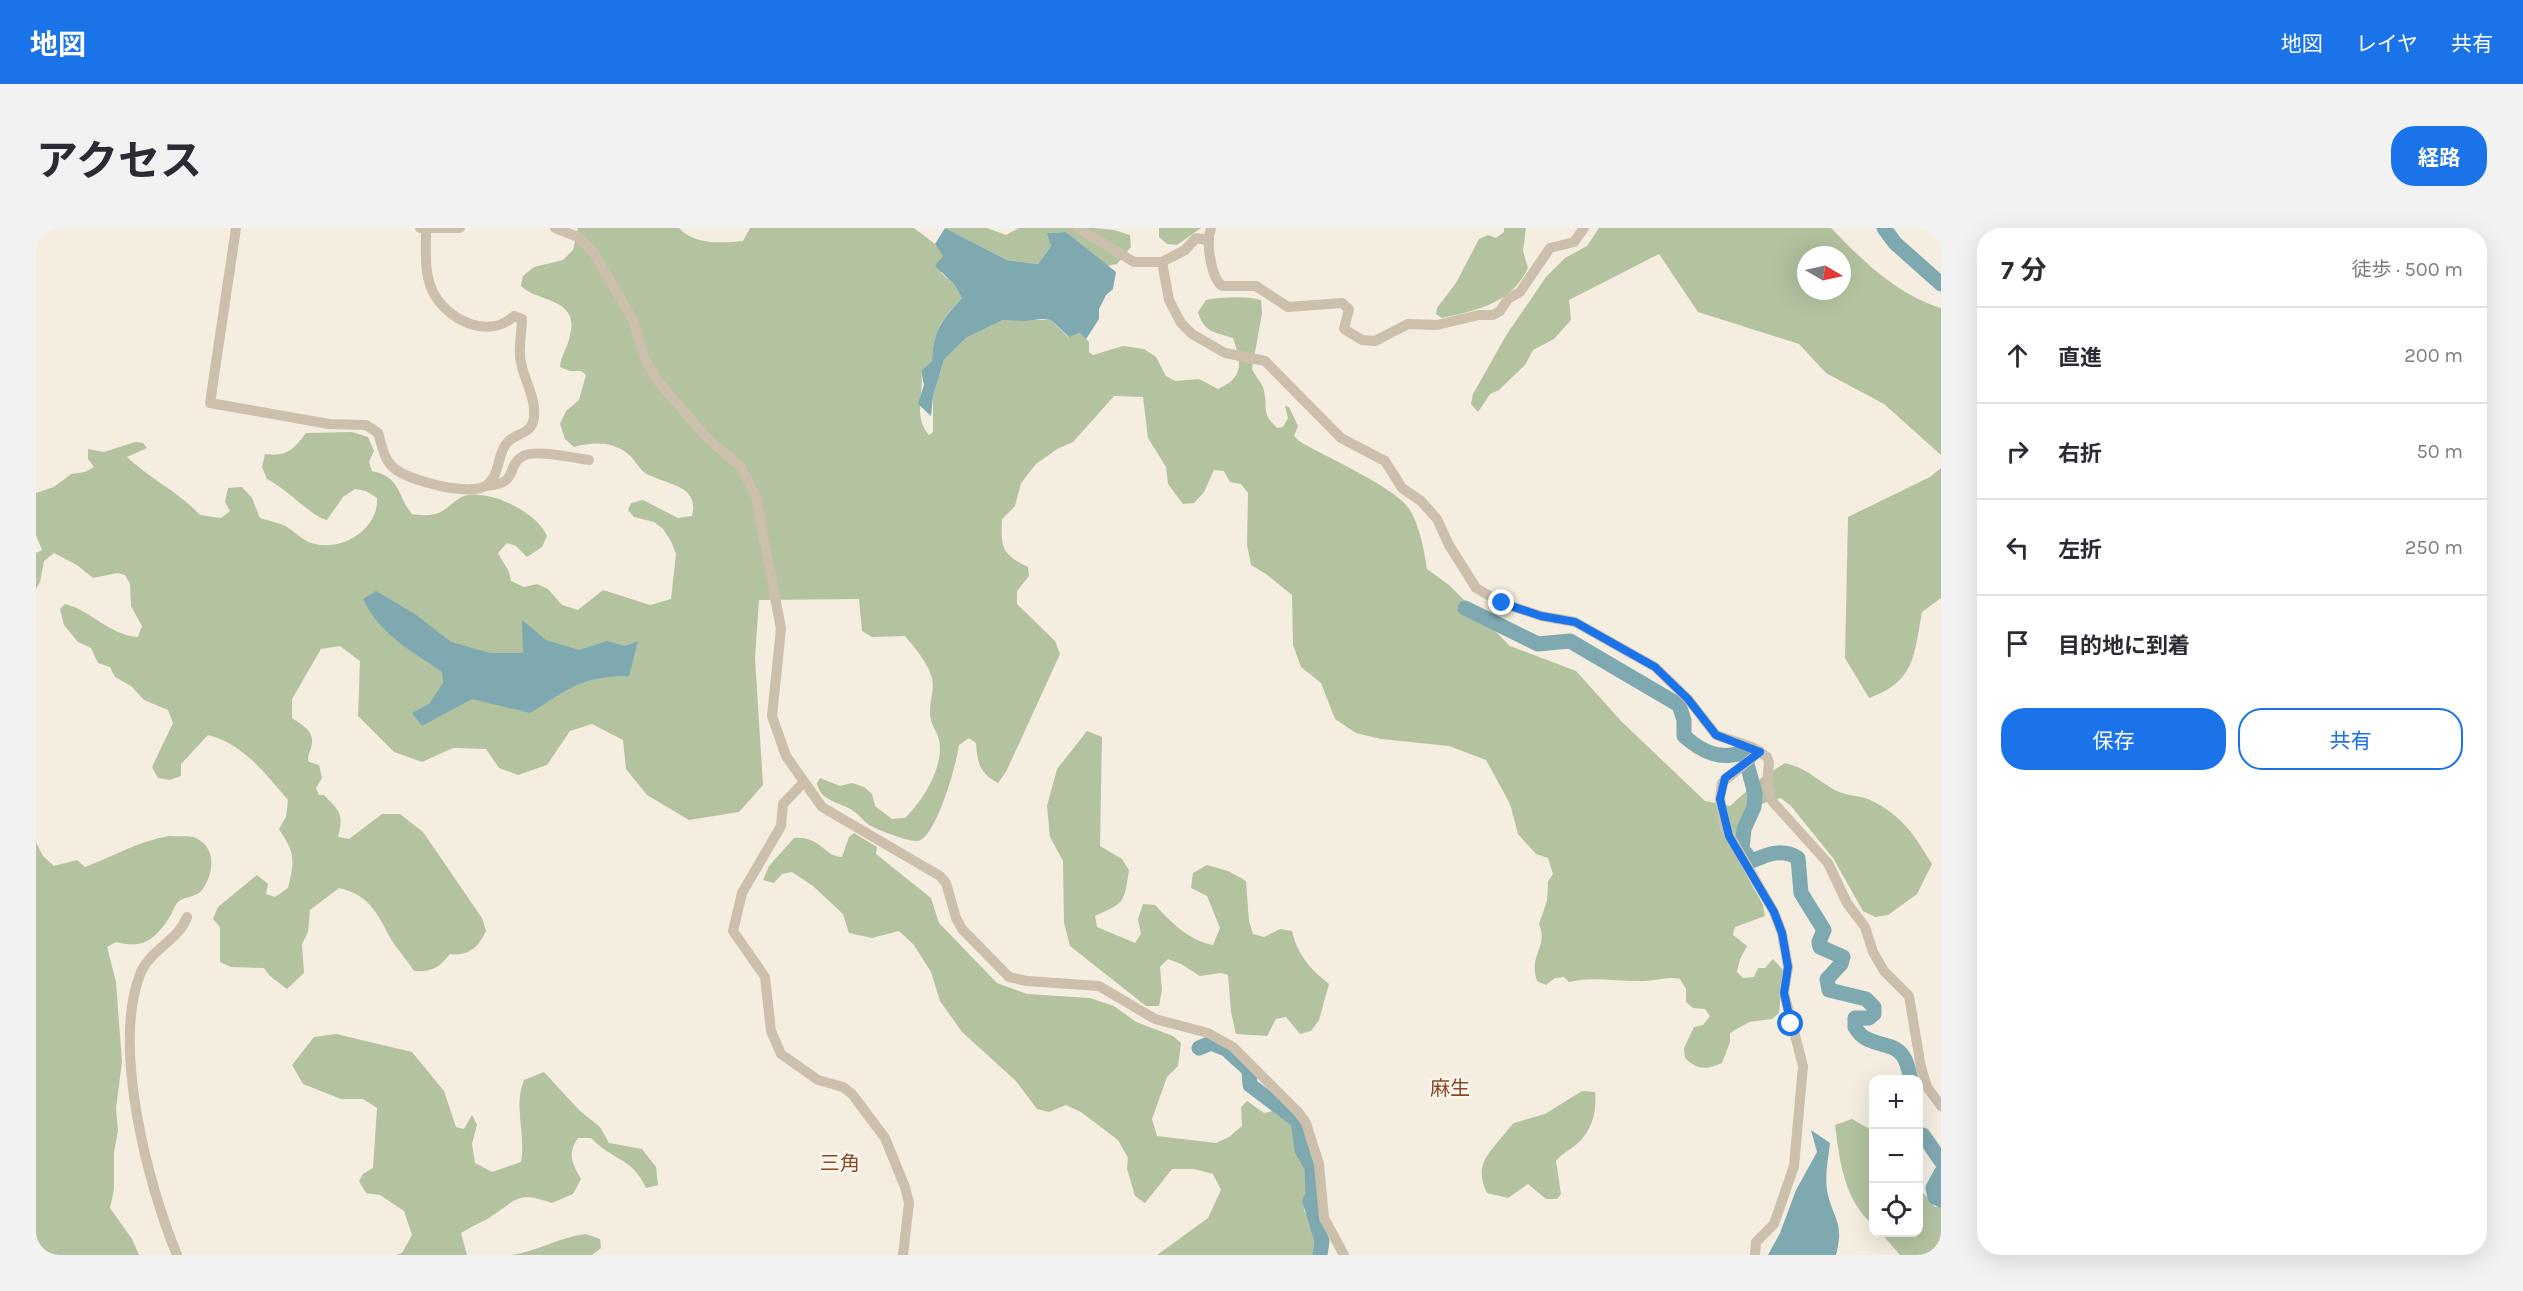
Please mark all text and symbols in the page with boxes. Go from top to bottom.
text: 地図 [30,28,86,61]
text: 地図 [2281,32,2323,56]
text: レイヤ [2356,32,2418,56]
text: 共有 [2451,32,2493,56]
button: 経路 [2391,126,2487,186]
text: アクセス [36,136,202,186]
north arrow [1797,246,1851,300]
text: 7 分 [2001,255,2047,286]
text: 徒歩 · 500 m [2351,258,2463,281]
icon: ahead [2001,339,2034,372]
text: 200 m [2404,344,2463,367]
text: 直進 [2058,345,2102,371]
icon: right [2001,435,2034,468]
text: 50 m [2416,440,2463,463]
text: 右折 [2058,441,2102,467]
icon: left [2001,531,2034,564]
text: 250 m [2405,536,2463,559]
text: 左折 [2058,537,2102,563]
route end [1488,589,1514,615]
icon: arrive [2001,627,2034,660]
text: 目的地に到着 [2058,633,2190,659]
button: 保存 [2001,708,2226,770]
button: 共有 [2238,708,2463,770]
route start [1777,1010,1803,1036]
map controls [1869,1075,1923,1237]
button: + [1869,1075,1923,1129]
district label: 麻生 [1430,1077,1470,1100]
button: − [1869,1129,1923,1183]
district label: 三角 [820,1152,860,1175]
button: locate [1869,1183,1923,1237]

